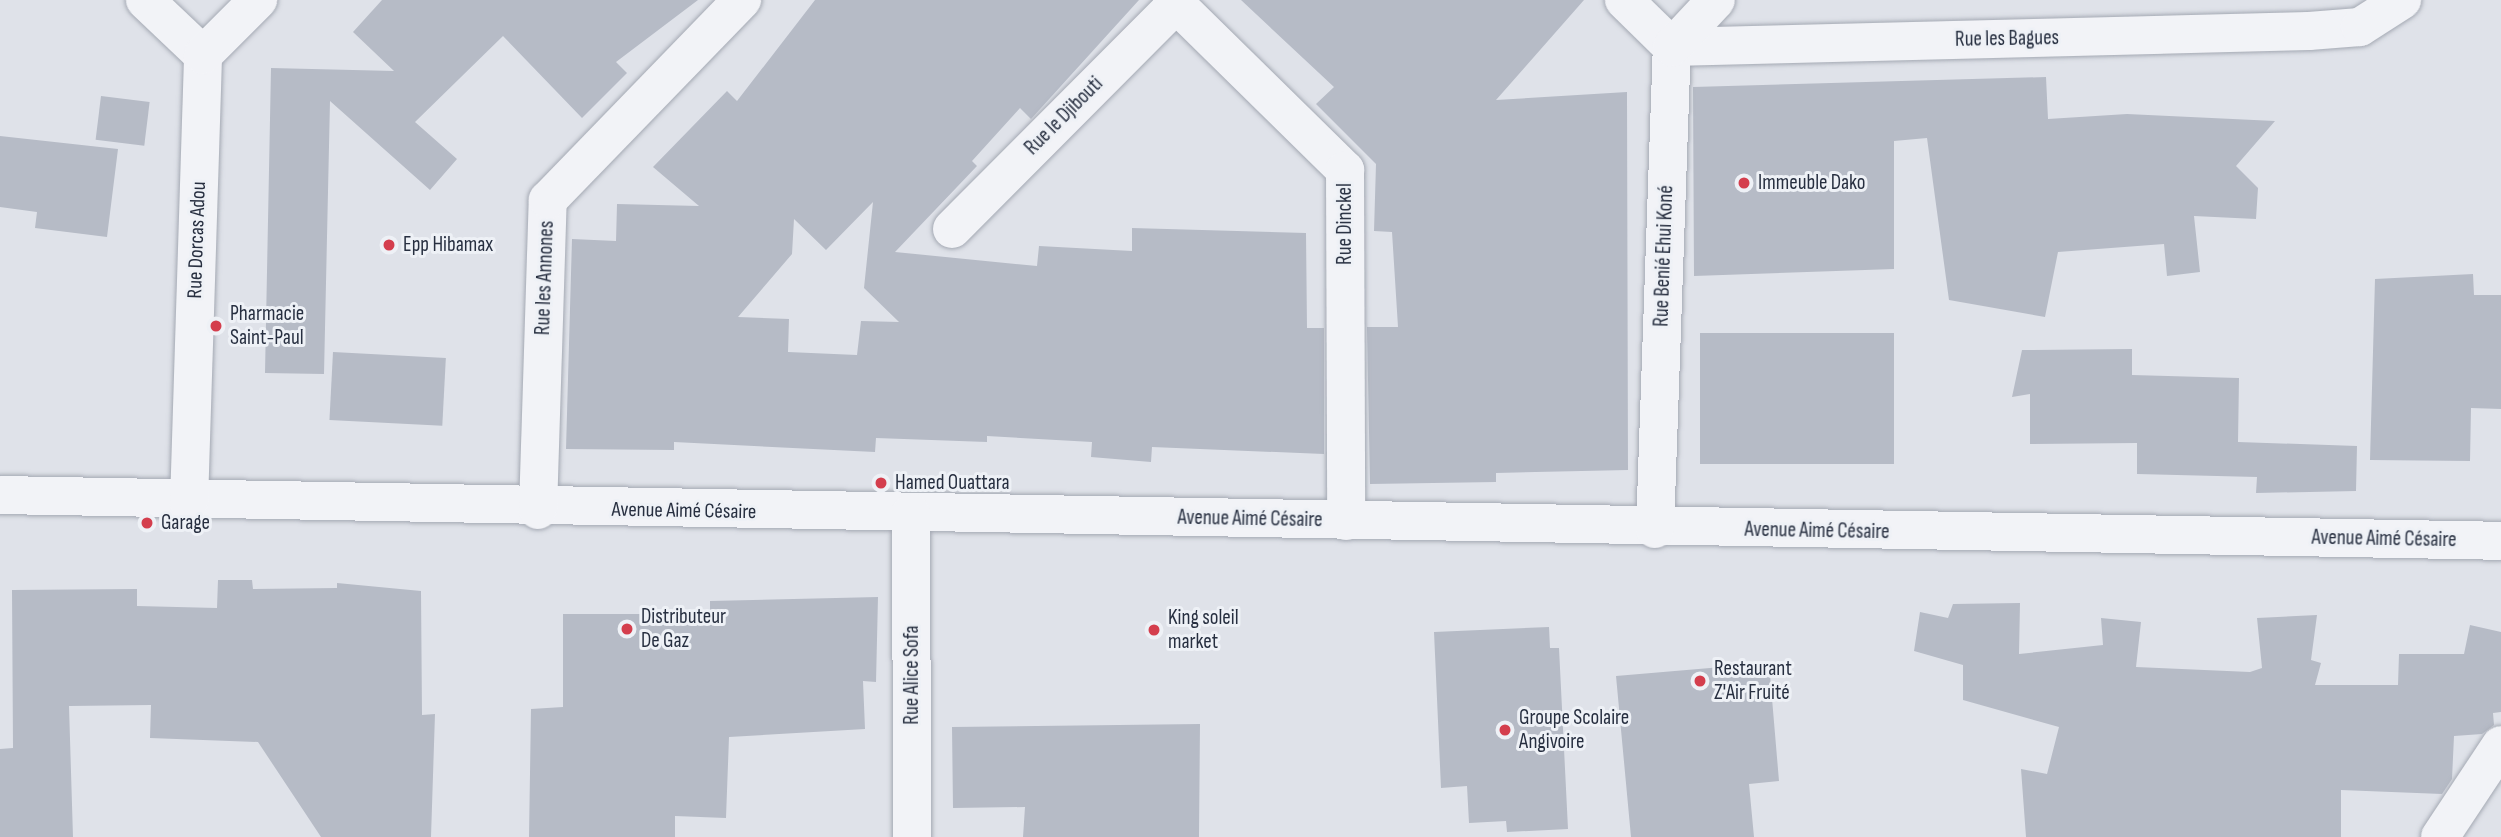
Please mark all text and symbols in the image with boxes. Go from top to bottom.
street label: Rue les Bagues [1955,25,2059,53]
street label: Rue le Djibouti [1020,72,1108,160]
place label: Immeuble Dako [1758,170,1865,196]
marker: Immeuble Dako [1736,175,1752,191]
street label: Rue Dorcas Adou [182,181,212,299]
street label: Rue Dinckel [1332,183,1358,265]
street label: Rue Benié Ehui Koné [1649,185,1679,327]
street label: Rue les Annones [530,220,560,336]
place label: Epp Hibamax [403,232,493,258]
marker: Epp Hibamax [381,237,397,253]
place label: Pharmacie Saint-Paul [230,301,304,351]
marker: Pharmacie Saint-Paul [208,318,224,334]
place label: Hamed Ouattara [895,470,1010,496]
marker: Hamed Ouattara [873,475,889,491]
street label: Avenue Aimé Césaire [611,497,757,525]
street label: Avenue Aimé Césaire [1177,505,1323,533]
place label: Garage [161,510,210,536]
marker: Garage [139,515,155,531]
street label: Avenue Aimé Césaire [1744,517,1890,545]
street label: Avenue Aimé Césaire [2311,525,2457,553]
place label: Distributeur De Gaz [641,604,726,654]
place label: King soleil market [1168,605,1239,655]
marker: Distributeur De Gaz [619,621,635,637]
marker: King soleil market [1146,622,1162,638]
street label: Rue Alice Sofa [899,625,925,725]
place label: Restaurant Z'Air Fruité [1714,656,1792,706]
marker: Restaurant Z'Air Fruité [1692,673,1708,689]
place label: Groupe Scolaire Angivoire [1519,705,1629,755]
marker: Groupe Scolaire Angivoire [1497,722,1513,738]

